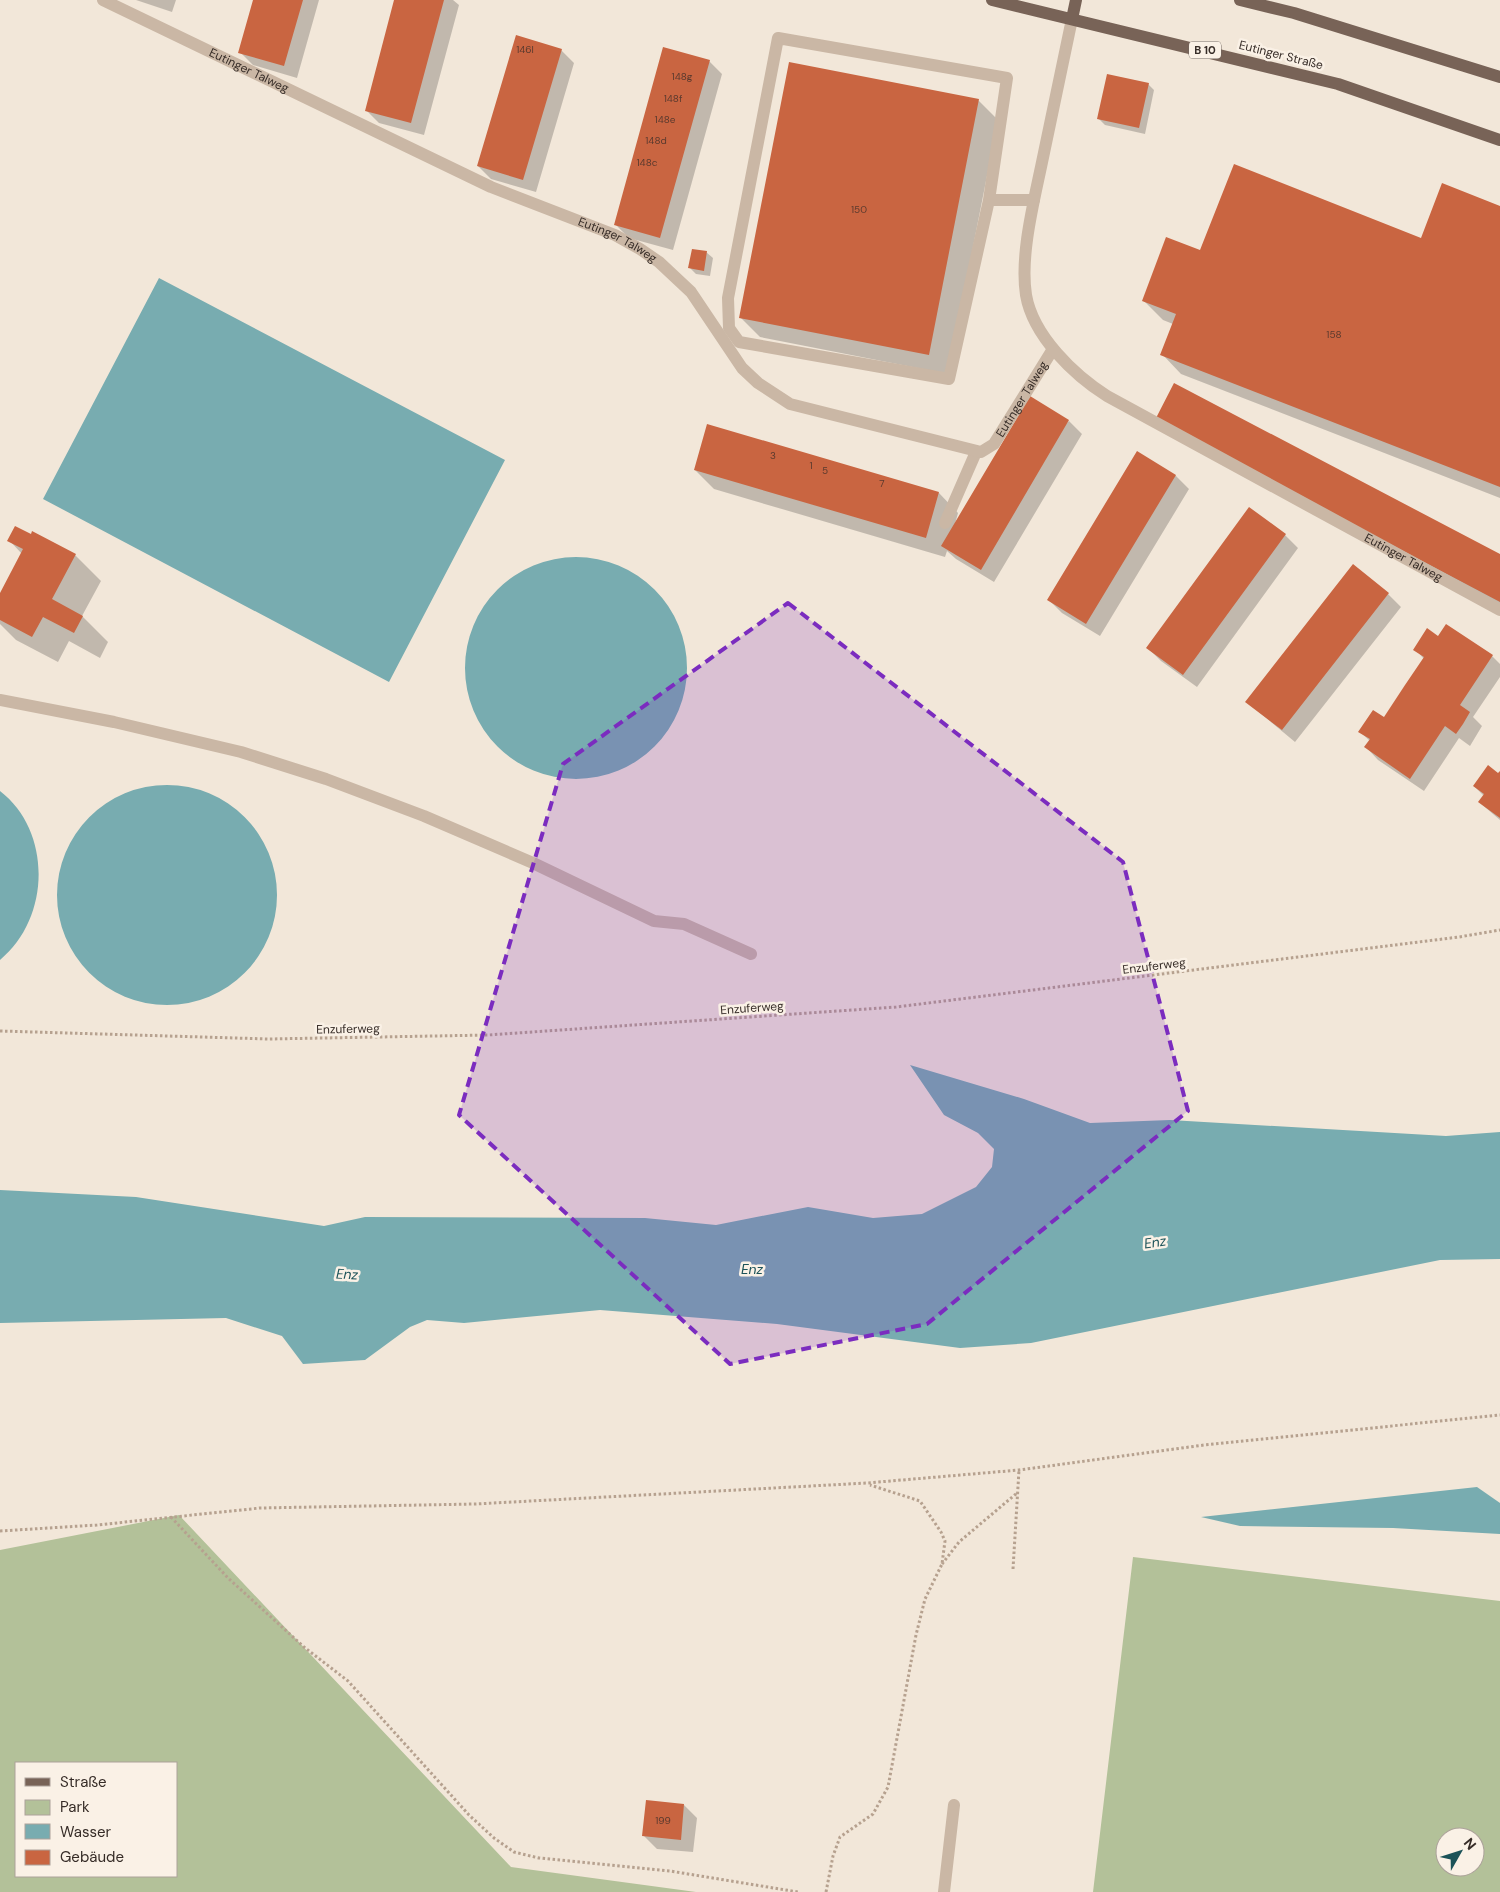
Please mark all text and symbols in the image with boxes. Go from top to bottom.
street label: Eutinger Straße [1237,37,1325,73]
road number: B 10 [1189,42,1221,58]
house number: 146l [516,43,534,56]
street label: Eutinger Talweg [206,44,292,96]
house number: 148g [672,70,693,83]
house number: 148f [664,92,683,105]
house number: 148e [655,113,676,126]
house number: 148d [645,134,667,147]
house number: 148c [637,156,658,169]
house number: 150 [851,203,867,216]
street label: Eutinger Talweg [576,213,660,266]
house number: 158 [1326,328,1342,341]
street label: Eutinger Talweg [992,358,1052,440]
house number: 3 [770,449,776,462]
house number: 1 [809,459,813,472]
house number: 5 [822,464,828,477]
house number: 7 [879,477,885,490]
street label: Eutinger Talweg [1362,530,1446,585]
street label: Enzuferweg [1121,954,1187,978]
street label: Enzuferweg [720,998,785,1018]
street label: Enzuferweg [316,1020,380,1038]
water label: Enz [1143,1231,1168,1252]
water label: Enz [741,1260,764,1278]
water label: Enz [335,1264,359,1284]
legend [15,1762,178,1877]
text: Straße [60,1772,107,1792]
text: Park [60,1797,90,1817]
house number: 199 [655,1814,671,1827]
text: Wasser [60,1822,112,1842]
north arrow [1435,1827,1485,1877]
text: N [1460,1834,1480,1853]
text: Gebäude [60,1847,124,1867]

